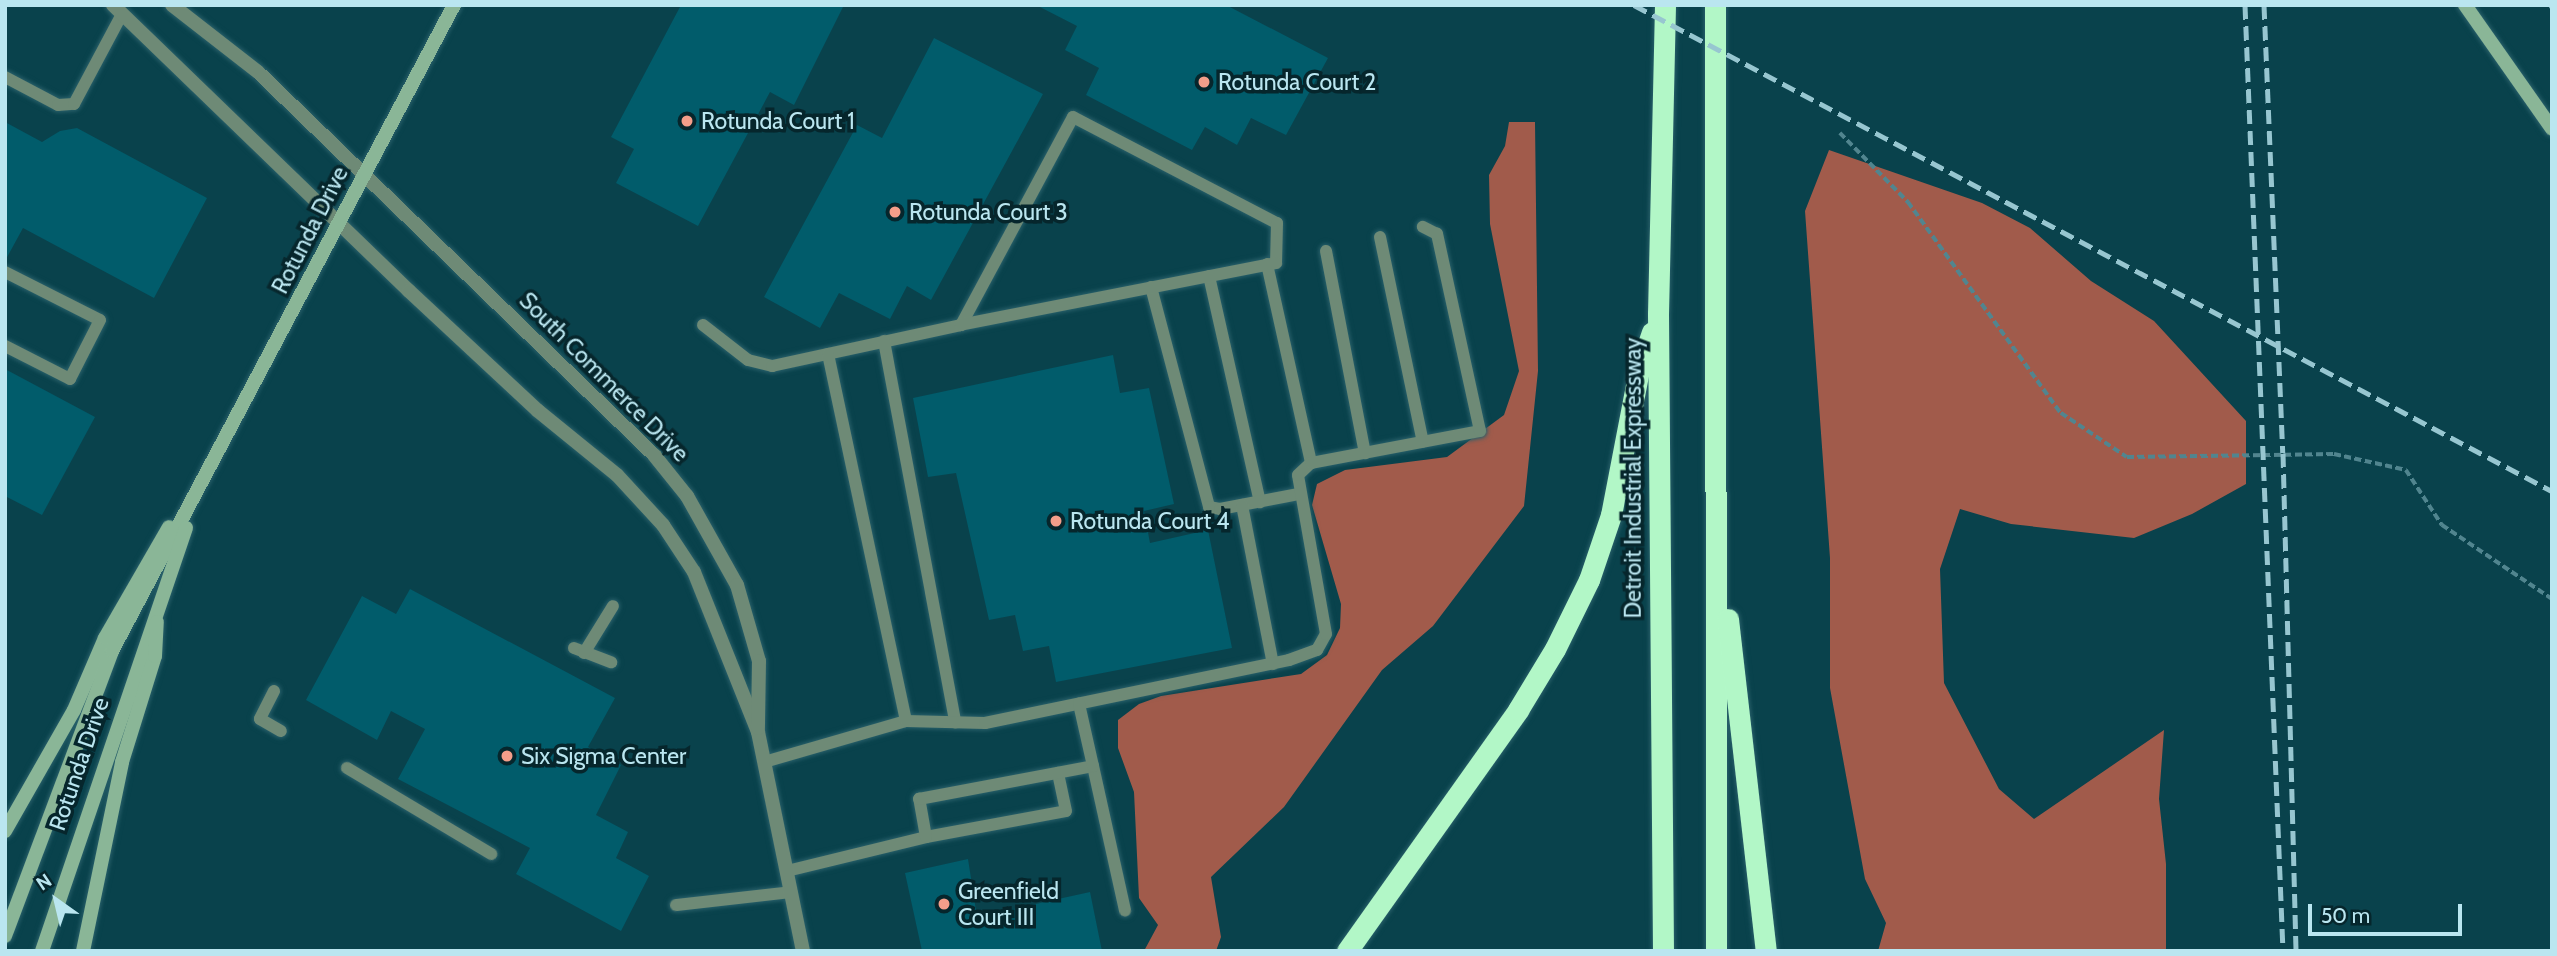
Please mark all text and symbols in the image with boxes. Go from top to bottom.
place label: Rotunda Court 2 [1218,68,1376,96]
marker: Rotunda Court 2 [1196,74,1212,90]
place label: Rotunda Court 1 [701,107,855,135]
marker: Rotunda Court 1 [679,113,695,129]
street label: Rotunda Drive [266,162,354,298]
place label: Rotunda Court 3 [909,198,1068,226]
marker: Rotunda Court 3 [887,204,903,220]
street label: South Commerce Drive [514,287,694,467]
street label: Detroit Industrial Expressway [1619,338,1647,618]
place label: Rotunda Court 4 [1070,507,1230,535]
marker: Rotunda Court 4 [1048,513,1064,529]
street label: Rotunda Drive [43,694,115,834]
place label: Six Sigma Center [521,742,686,770]
marker: Six Sigma Center [499,748,515,764]
north arrow [21,865,91,935]
text: N [32,869,56,895]
place label: Greenfield Court III [958,877,1059,931]
scale bar [2312,890,2466,934]
marker: Greenfield Court III [936,896,952,912]
text: 50 m [2321,903,2370,928]

